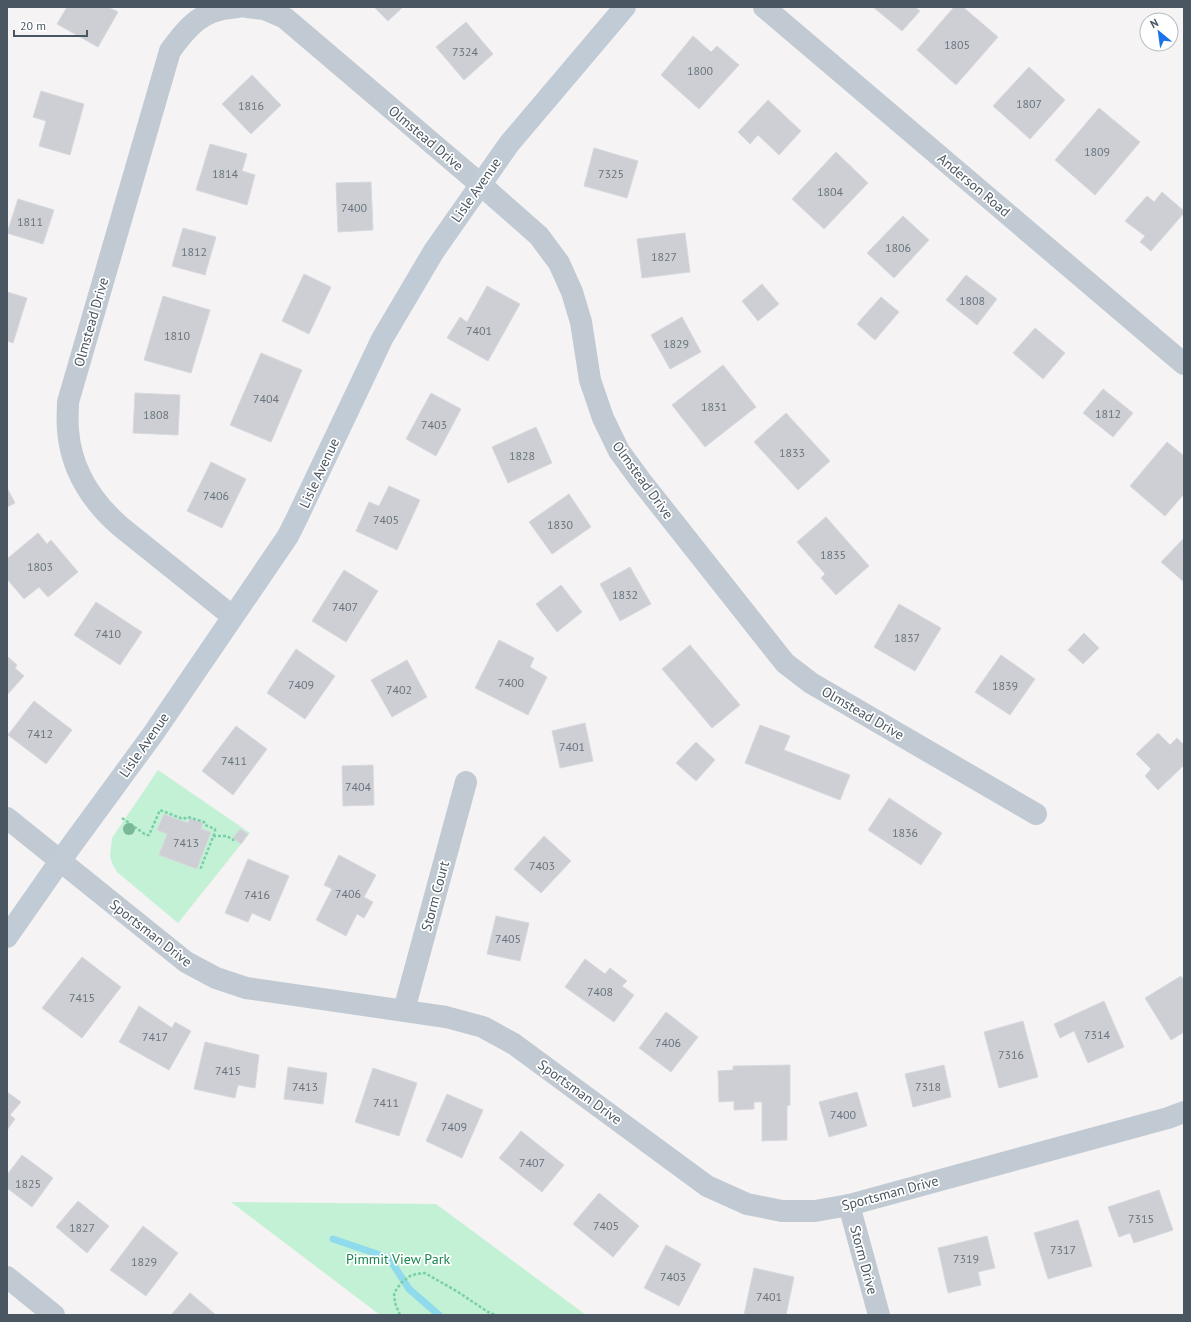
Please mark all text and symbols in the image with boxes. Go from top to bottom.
scale bar [14,12,87,38]
north arrow [1139,12,1179,52]
text: N [1148,15,1161,31]
text: 20 m [20,18,46,33]
house number: 1805 [944,37,970,52]
house number: 7324 [452,44,479,59]
house number: 1800 [687,63,714,78]
house number: 1807 [1016,96,1042,111]
house number: 1816 [238,98,264,113]
street label: Olmstead Drive [385,101,467,175]
house number: 1809 [1084,144,1110,159]
street label: Anderson Road [934,149,1014,221]
street label: Lisle Avenue [447,154,505,226]
house number: 1814 [212,166,239,181]
house number: 7325 [598,166,624,181]
house number: 1804 [817,184,844,199]
house number: 7400 [341,200,368,215]
house number: 1811 [17,214,43,229]
house number: 1806 [885,240,911,255]
house number: 1812 [181,244,207,259]
house number: 1827 [651,249,677,264]
street label: Olmstead Drive [70,275,112,369]
house number: 1808 [959,293,985,308]
house number: 7401 [466,323,492,338]
house number: 1810 [164,328,191,343]
house number: 1829 [663,336,689,351]
house number: 7404 [253,391,280,406]
house number: 1831 [701,399,727,414]
house number: 1812 [1095,406,1121,421]
house number: 1808 [143,407,169,422]
house number: 7403 [421,417,447,432]
street label: Lisle Avenue [295,435,343,511]
street label: Olmstead Drive [609,437,677,523]
house number: 1833 [779,445,805,460]
house number: 1828 [509,448,535,463]
house number: 7406 [203,488,229,503]
house number: 7405 [373,512,399,527]
house number: 1830 [547,517,574,532]
house number: 1835 [820,547,846,562]
house number: 1803 [27,559,53,574]
house number: 1832 [612,587,638,602]
house number: 7407 [332,599,358,614]
house number: 7410 [95,626,122,641]
house number: 1837 [894,630,920,645]
house number: 7400 [498,675,525,690]
house number: 7409 [288,677,314,692]
house number: 1839 [992,678,1018,693]
house number: 7402 [386,682,412,697]
street label: Olmstead Drive [819,682,907,744]
street label: Lisle Avenue [115,709,173,781]
house number: 7412 [27,726,53,741]
house number: 7401 [559,739,585,754]
house number: 7411 [221,753,247,768]
house number: 7404 [345,779,372,794]
house number: 1836 [892,825,918,840]
house number: 7413 [173,835,199,850]
house number: 7403 [529,858,555,873]
street label: Storm Court [417,859,453,933]
house number: 7406 [335,886,361,901]
house number: 7416 [244,887,270,902]
street label: Sportsman Drive [106,895,196,971]
house number: 7405 [495,931,521,946]
house number: 7408 [587,984,613,999]
house number: 7415 [69,990,95,1005]
house number: 7314 [1084,1027,1111,1042]
house number: 7417 [142,1029,168,1044]
house number: 7406 [655,1035,681,1050]
house number: 7316 [998,1047,1024,1062]
street label: Sportsman Drive [534,1055,626,1129]
house number: 7415 [215,1063,241,1078]
house number: 7413 [292,1079,318,1094]
house number: 7318 [915,1079,941,1094]
house number: 7411 [373,1095,399,1110]
house number: 7400 [830,1107,857,1122]
house number: 7409 [441,1119,467,1134]
house number: 7407 [519,1155,545,1170]
street label: Sportsman Drive [840,1171,940,1215]
house number: 1825 [15,1176,41,1191]
house number: 7315 [1128,1211,1154,1226]
house number: 7405 [593,1218,619,1233]
house number: 1827 [69,1220,95,1235]
street label: Storm Drive [846,1223,882,1297]
house number: 7317 [1050,1242,1076,1257]
park label: Pimmit View Park [346,1250,450,1268]
house number: 7319 [953,1251,979,1266]
house number: 1829 [131,1254,157,1269]
house number: 7403 [660,1269,686,1284]
house number: 7401 [756,1289,782,1304]

